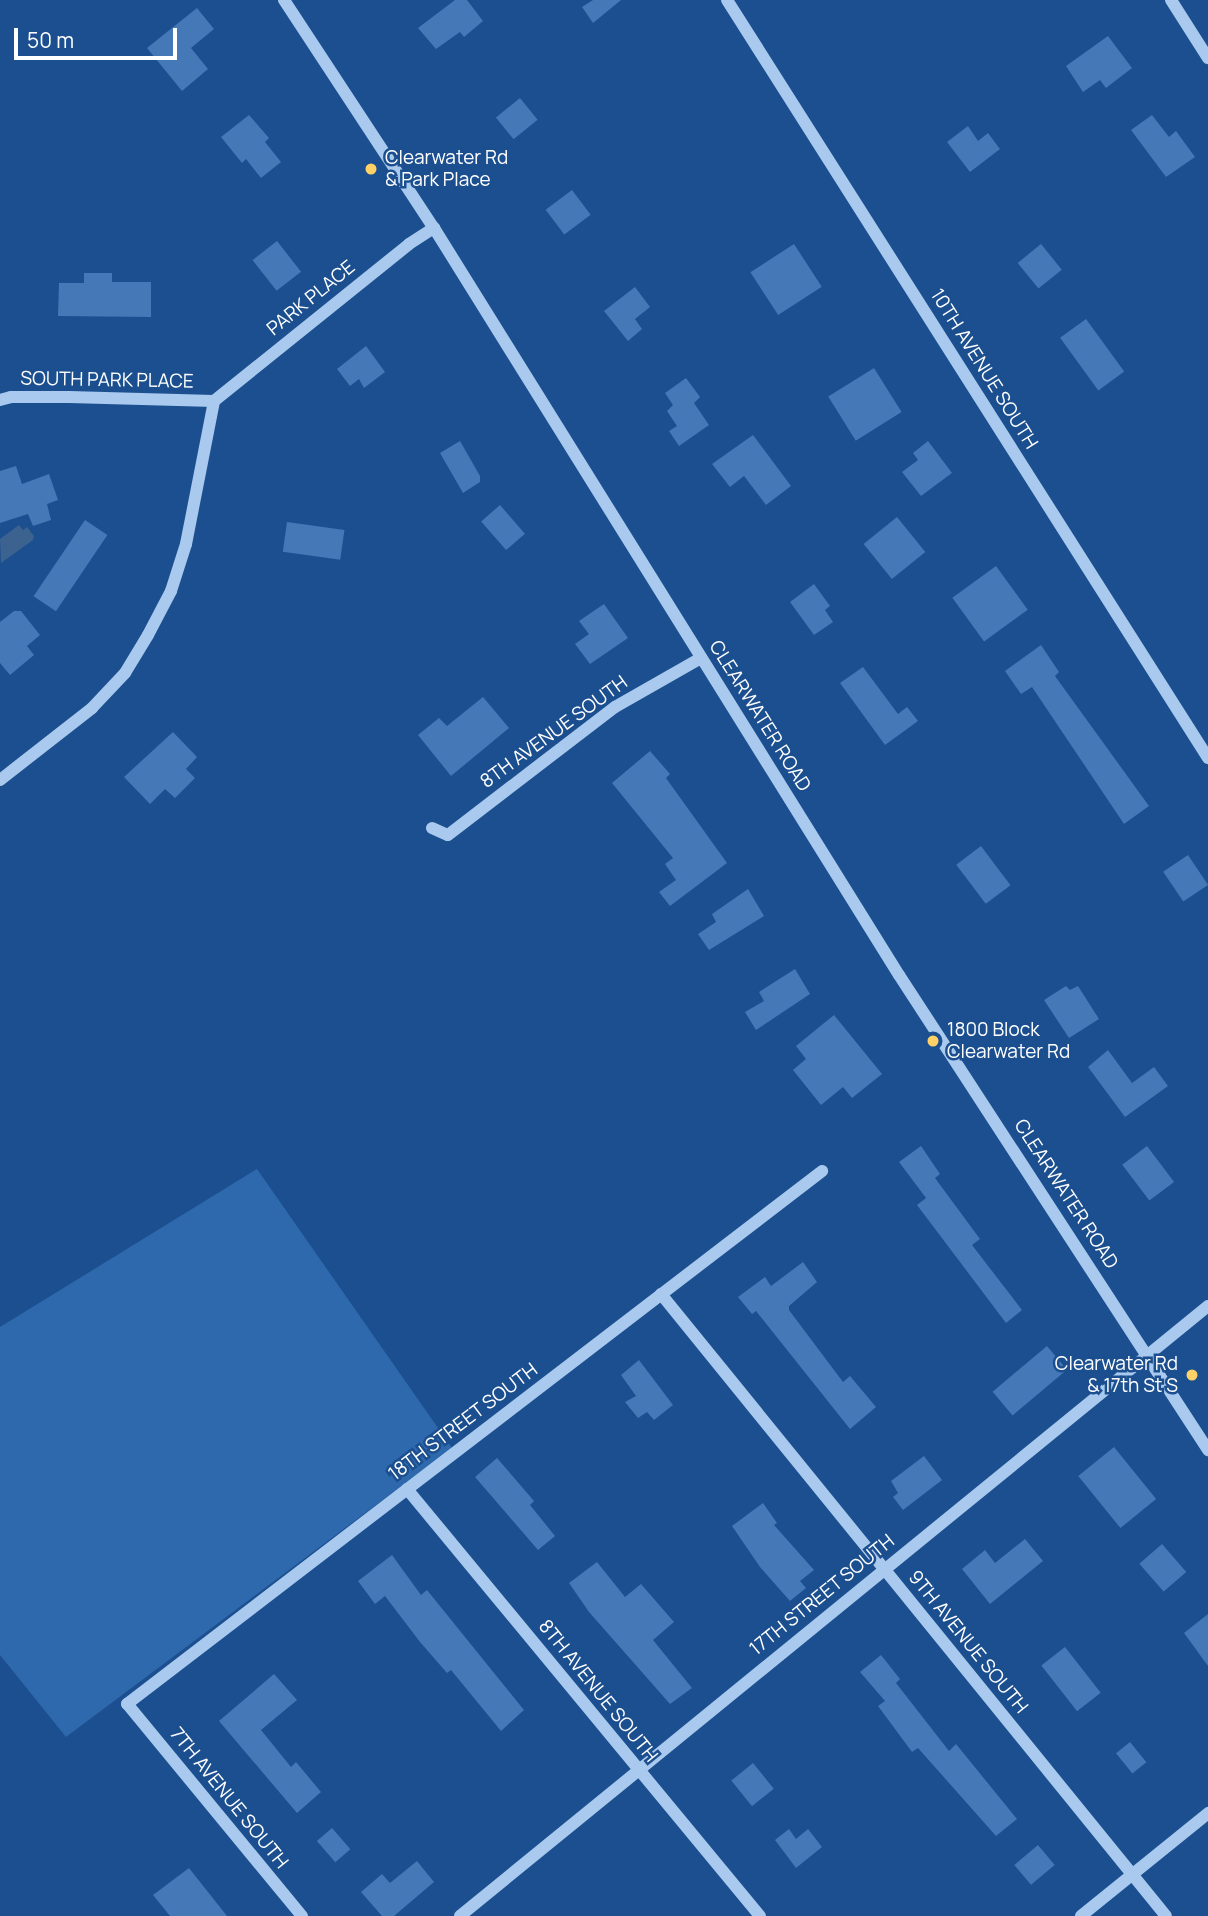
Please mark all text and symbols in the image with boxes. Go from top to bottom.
scale bar [18,14,180,58]
text: 50 m [27,26,74,54]
place label: Clearwater Rd & Park Place [385,147,508,191]
marker: Clearwater Rd & Park Place [363,161,379,177]
street label: PARK PLACE [262,256,360,340]
street label: 10TH AVENUE SOUTH [926,285,1042,453]
street label: SOUTH PARK PLACE [20,367,194,393]
street label: CLEARWATER ROAD [704,636,816,796]
street label: 8TH AVENUE SOUTH [476,671,632,793]
place label: 1800 Block Clearwater Rd [947,1019,1070,1063]
marker: 1800 Block Clearwater Rd [925,1033,941,1049]
street label: CLEARWATER ROAD [1009,1115,1123,1273]
place label: Clearwater Rd & 17th St S [1055,1353,1178,1397]
street label: 18TH STREET SOUTH [384,1358,542,1486]
marker: Clearwater Rd & 17th St S [1184,1367,1200,1383]
street label: 17TH STREET SOUTH [745,1529,899,1661]
street label: 9TH AVENUE SOUTH [903,1566,1033,1718]
street label: 8TH AVENUE SOUTH [534,1615,662,1767]
street label: 7TH AVENUE SOUTH [165,1723,293,1873]

